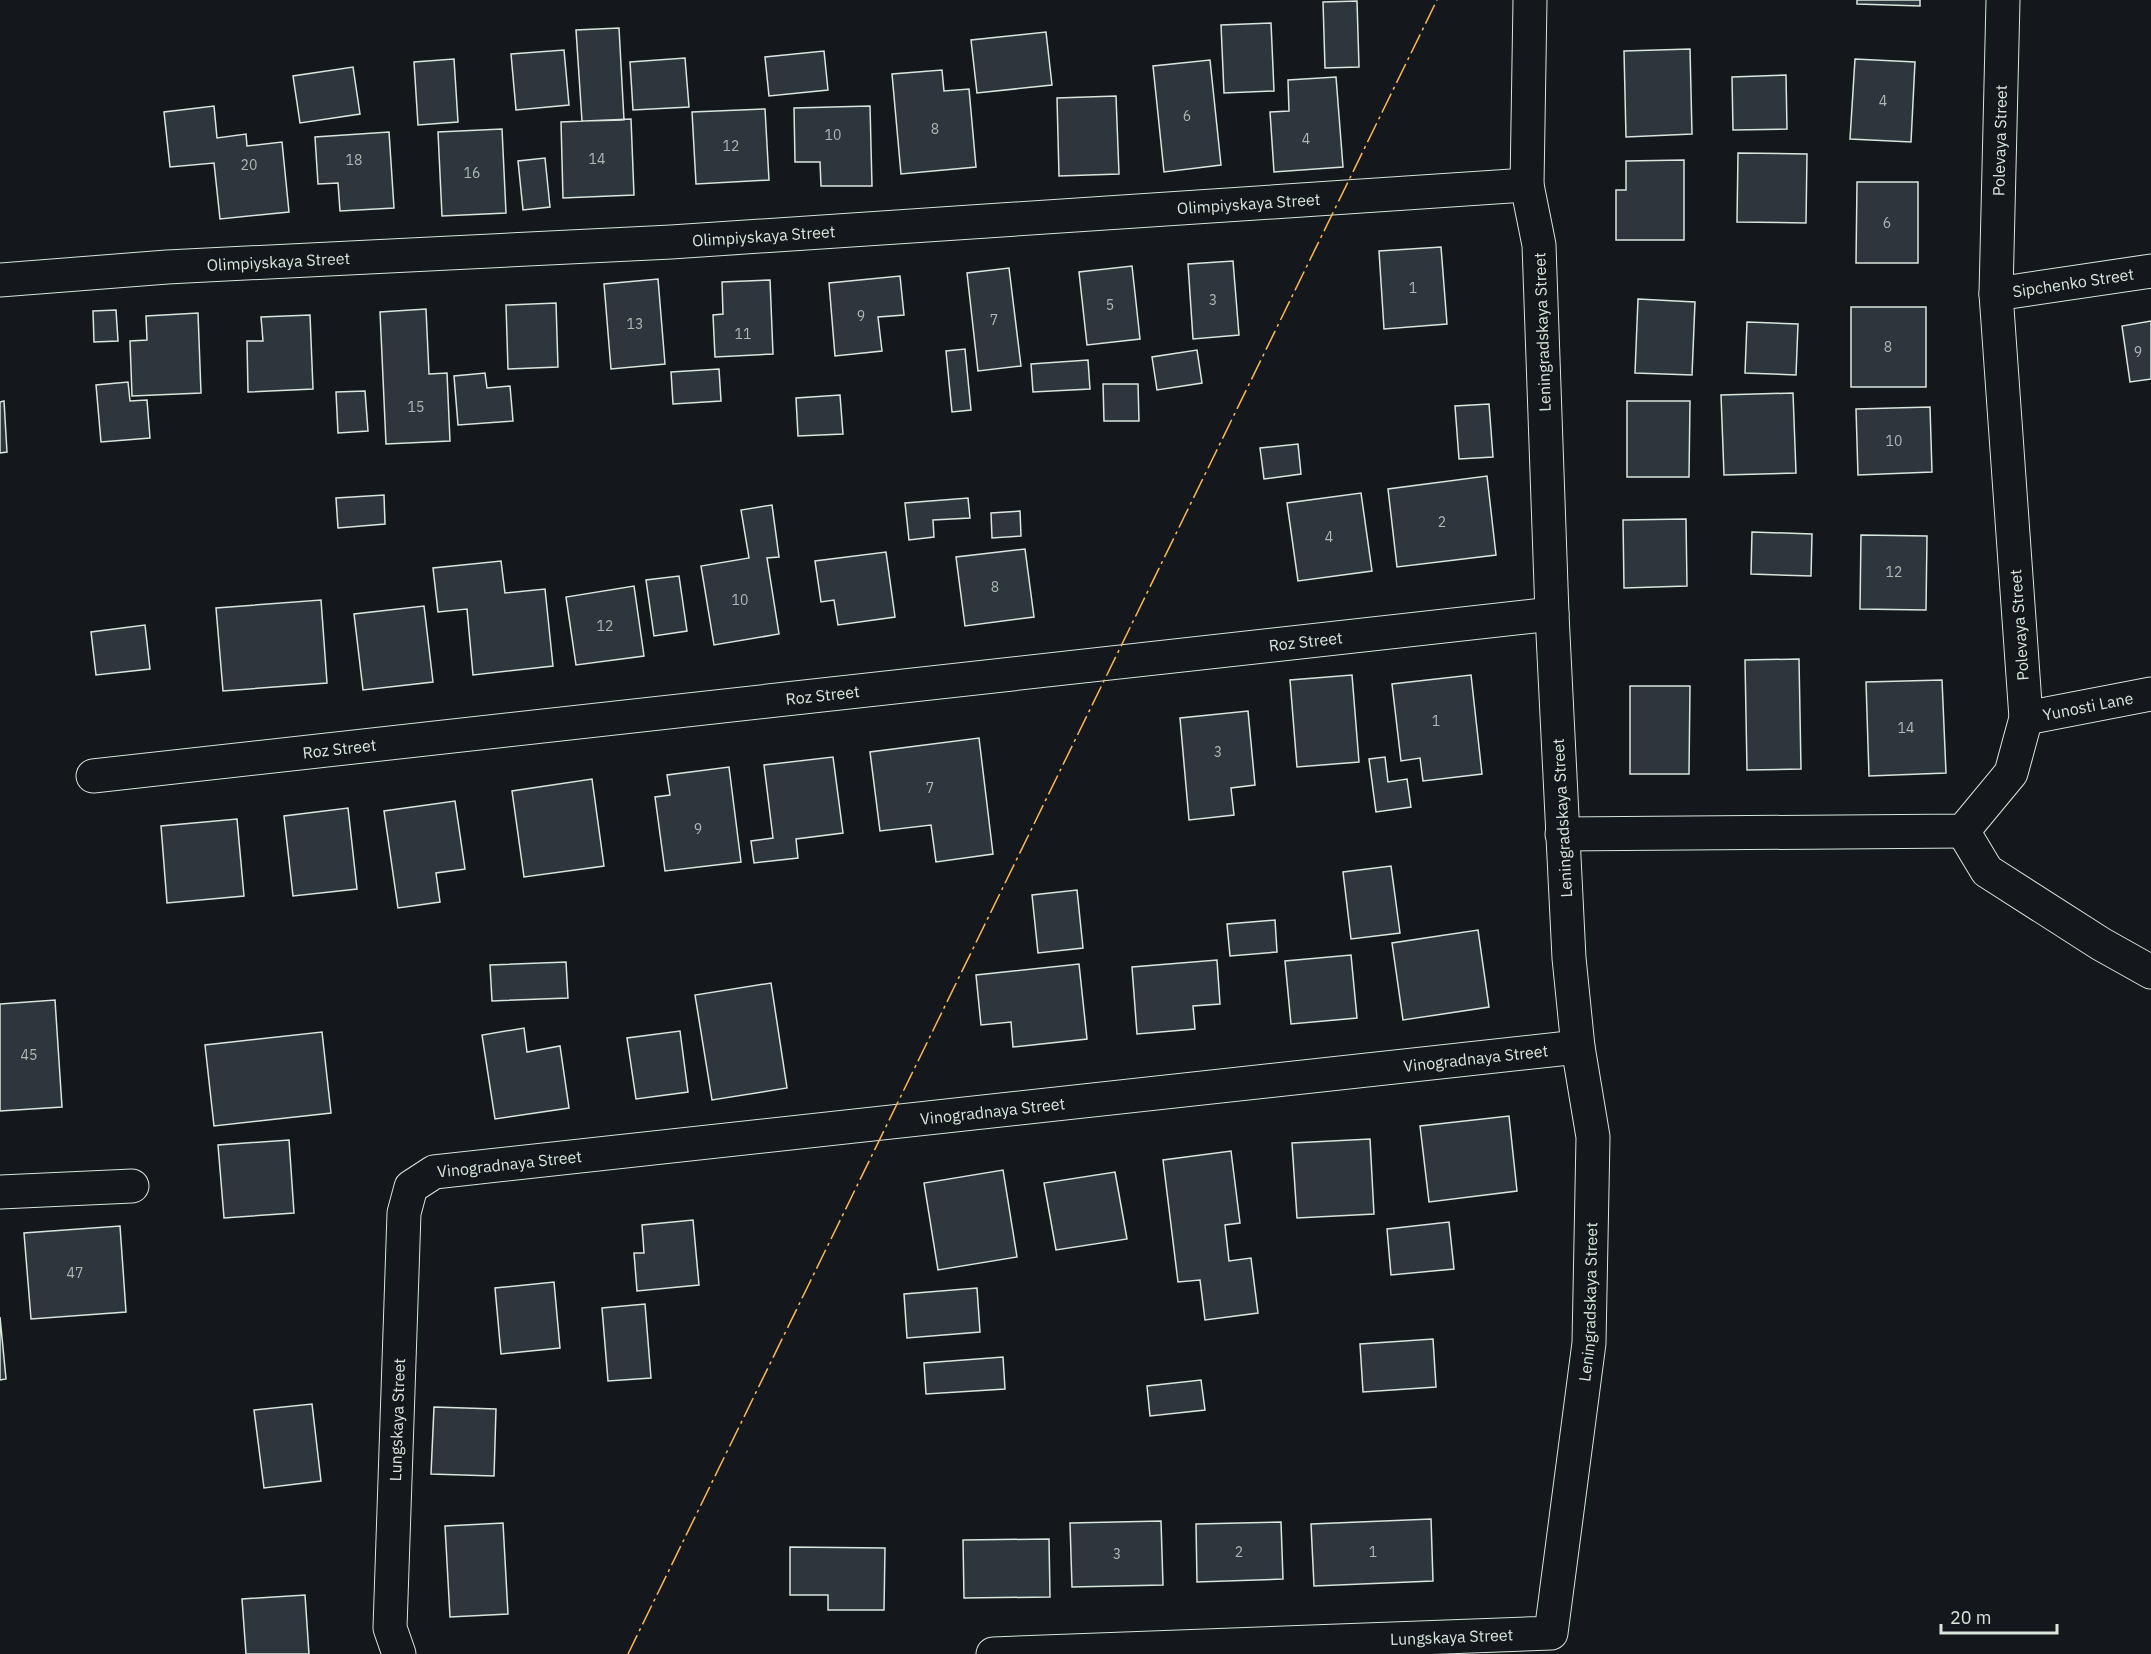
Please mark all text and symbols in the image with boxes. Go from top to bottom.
street label: Polevaya Street [1988,84,2011,196]
house number: 4 [1879,92,1887,110]
house number: 6 [1183,107,1191,125]
house number: 8 [931,120,939,138]
house number: 10 [825,126,841,144]
house number: 4 [1302,130,1310,148]
house number: 12 [723,137,739,155]
house number: 14 [589,150,605,168]
house number: 18 [346,151,362,169]
house number: 20 [241,156,257,174]
house number: 16 [464,164,480,182]
street label: Olimpiyskaya Street [1176,189,1321,218]
house number: 6 [1883,214,1891,232]
street label: Olimpiyskaya Street [691,221,836,251]
street label: Olimpiyskaya Street [206,248,351,275]
street label: Leningradskaya Street [1529,252,1555,412]
street label: Sipchenko Street [2011,264,2135,301]
house number: 1 [1409,279,1417,297]
house number: 3 [1209,291,1217,309]
house number: 5 [1106,296,1114,314]
house number: 9 [857,307,865,325]
house number: 7 [990,311,998,329]
house number: 13 [627,315,643,333]
house number: 11 [735,325,751,343]
house number: 8 [1884,338,1892,356]
house number: 9 [2134,343,2142,361]
house number: 15 [408,398,424,416]
house number: 10 [1886,432,1902,450]
house number: 2 [1438,513,1446,531]
house number: 4 [1325,528,1333,546]
house number: 12 [1886,563,1902,581]
street label: Polevaya Street [2005,569,2033,681]
house number: 8 [991,578,999,596]
house number: 10 [732,591,748,609]
house number: 12 [597,617,613,635]
street label: Roz Street [1268,627,1343,655]
street label: Roz Street [785,681,860,709]
street label: Yunosti Lane [2041,688,2135,725]
house number: 1 [1432,712,1440,730]
house number: 14 [1898,719,1914,737]
street label: Roz Street [302,735,377,763]
street label: Leningradskaya Street [1548,738,1576,898]
house number: 3 [1214,743,1222,761]
house number: 7 [926,779,934,797]
house number: 9 [694,820,702,838]
street label: Vinogradnaya Street [1402,1040,1549,1076]
house number: 45 [21,1046,37,1064]
street label: Vinogradnaya Street [919,1093,1066,1129]
street label: Vinogradnaya Street [436,1146,583,1182]
street label: Leningradskaya Street [1574,1222,1601,1383]
house number: 47 [67,1264,83,1282]
street label: Lungskaya Street [385,1358,409,1482]
house number: 2 [1235,1543,1243,1561]
house number: 1 [1369,1543,1377,1561]
house number: 3 [1113,1545,1121,1563]
scale bar [1941,1597,2056,1635]
text: 20 m [1950,1606,1992,1629]
street label: Lungskaya Street [1390,1624,1514,1649]

